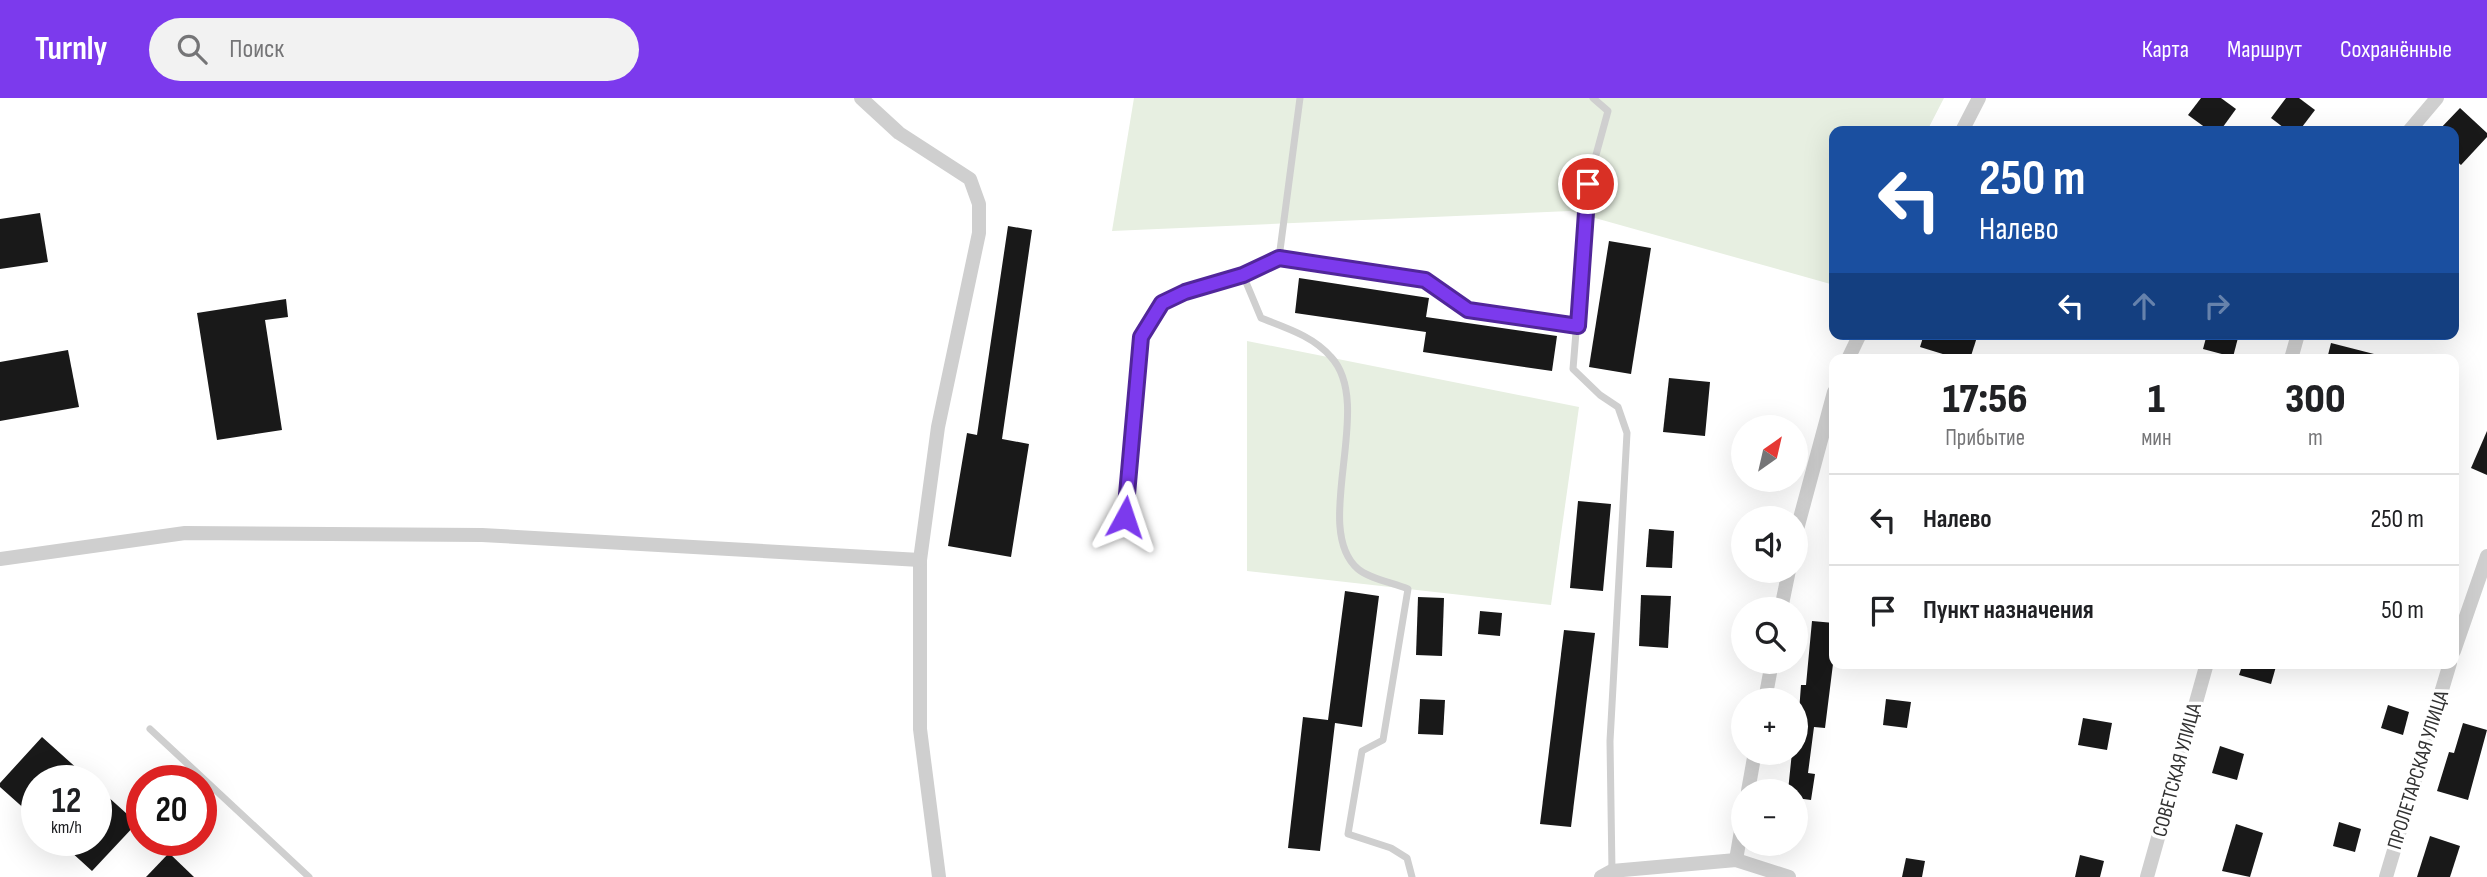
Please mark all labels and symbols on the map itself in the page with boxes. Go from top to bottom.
pin [1558,154,1618,214]
north arrow [1731,415,1808,492]
position arrow [1088,480,1162,554]
street label: ПРОЛЕТАРСКАЯ УЛИЦА [2382,687,2454,852]
street label: СОВЕТСКАЯ УЛИЦА [2147,700,2207,840]
speed limit sign: 20 [126,765,217,856]

